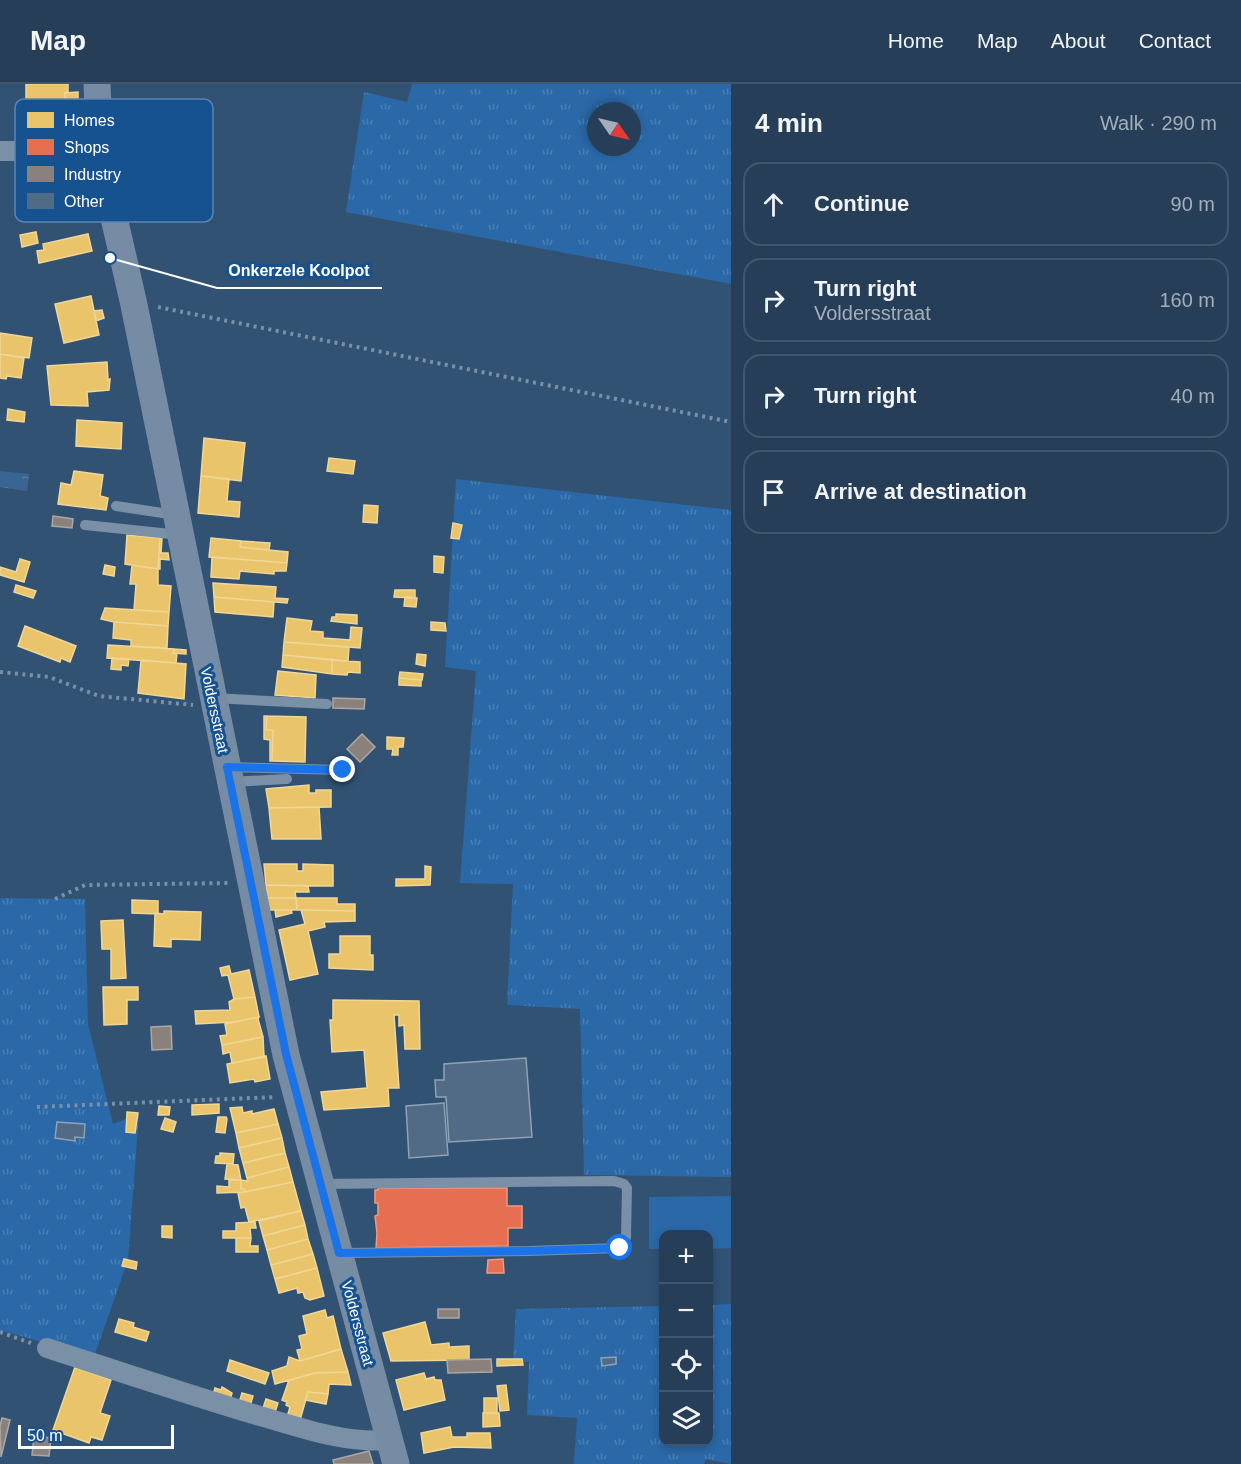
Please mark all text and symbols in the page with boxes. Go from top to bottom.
text: Map [30,25,86,56]
text: Home [888,29,944,52]
text: Map [977,29,1018,52]
text: About [1051,29,1106,52]
text: Contact [1139,29,1211,52]
legend [15,99,213,222]
north arrow [587,102,641,156]
text: 4 min [755,108,823,138]
text: Homes [64,112,115,129]
text: Walk · 290 m [1100,112,1217,134]
text: Shops [64,139,109,156]
text: Industry [64,166,121,183]
icon: ahead [757,188,790,221]
text: Continue [814,191,909,216]
text: Other [64,193,105,210]
text: 90 m [1171,193,1215,215]
callout: Onkerzele Koolpot [217,254,382,288]
text: Onkerzele Koolpot [228,262,370,279]
text: Turn right [814,276,916,301]
icon: right [757,284,790,317]
text: 160 m [1159,289,1215,311]
text: Voldersstraat [814,302,931,324]
icon: right [757,380,790,413]
text: Turn right [814,383,916,408]
text: 40 m [1171,385,1215,407]
icon: arrive [757,476,790,509]
text: Arrive at destination [814,479,1027,504]
street label: Voldersstraat [198,665,233,755]
route end [329,756,355,782]
map controls [659,1230,713,1446]
button: + [659,1230,713,1284]
route start [606,1234,632,1260]
street label: Voldersstraat [338,1279,378,1368]
button: − [659,1284,713,1338]
button: locate [659,1338,713,1392]
button: layers [659,1392,713,1446]
scale bar [18,1422,174,1450]
text: 50 m [27,1427,63,1444]

